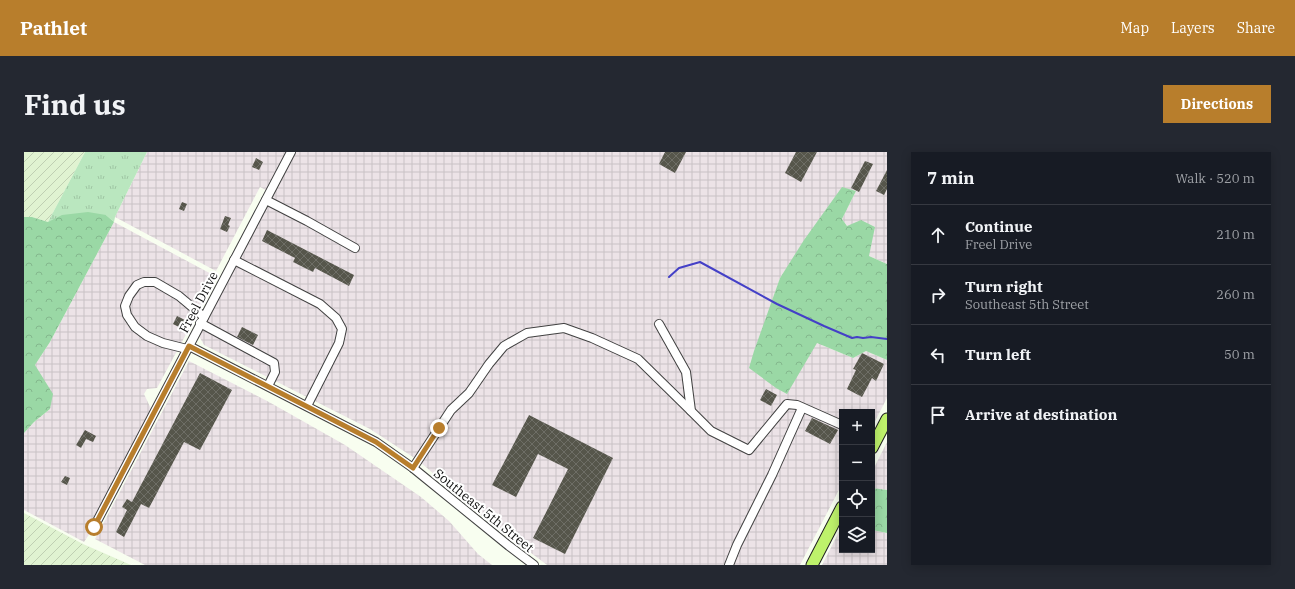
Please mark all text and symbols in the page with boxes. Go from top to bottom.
text: Pathlet [20,16,87,40]
text: Map [1121,19,1149,37]
text: Layers [1171,19,1215,37]
text: Share [1237,19,1275,37]
button: Directions [1163,85,1271,123]
text: Find us [24,86,126,123]
text: 7 min [927,167,975,189]
text: Walk · 520 m [1176,170,1255,187]
text: Continue [965,217,1032,236]
icon: ahead [927,224,949,246]
text: 210 m [1216,226,1255,243]
text: Freel Drive [965,236,1032,253]
street label: Freel Drive [175,269,222,336]
text: Turn right [965,277,1043,296]
icon: right [927,284,949,306]
text: 260 m [1216,286,1255,303]
text: Southeast 5th Street [965,296,1089,313]
icon: left [927,344,949,366]
text: Turn left [965,345,1031,364]
text: 50 m [1224,346,1255,363]
icon: arrive [927,404,949,426]
text: Arrive at destination [965,405,1117,424]
map controls [839,409,875,553]
button: + [839,409,875,445]
route end [430,419,448,437]
button: − [839,445,875,481]
street label: Southeast 5th Street [430,465,537,556]
button: locate [839,481,875,517]
button: layers [839,517,875,553]
route start [85,518,103,536]

